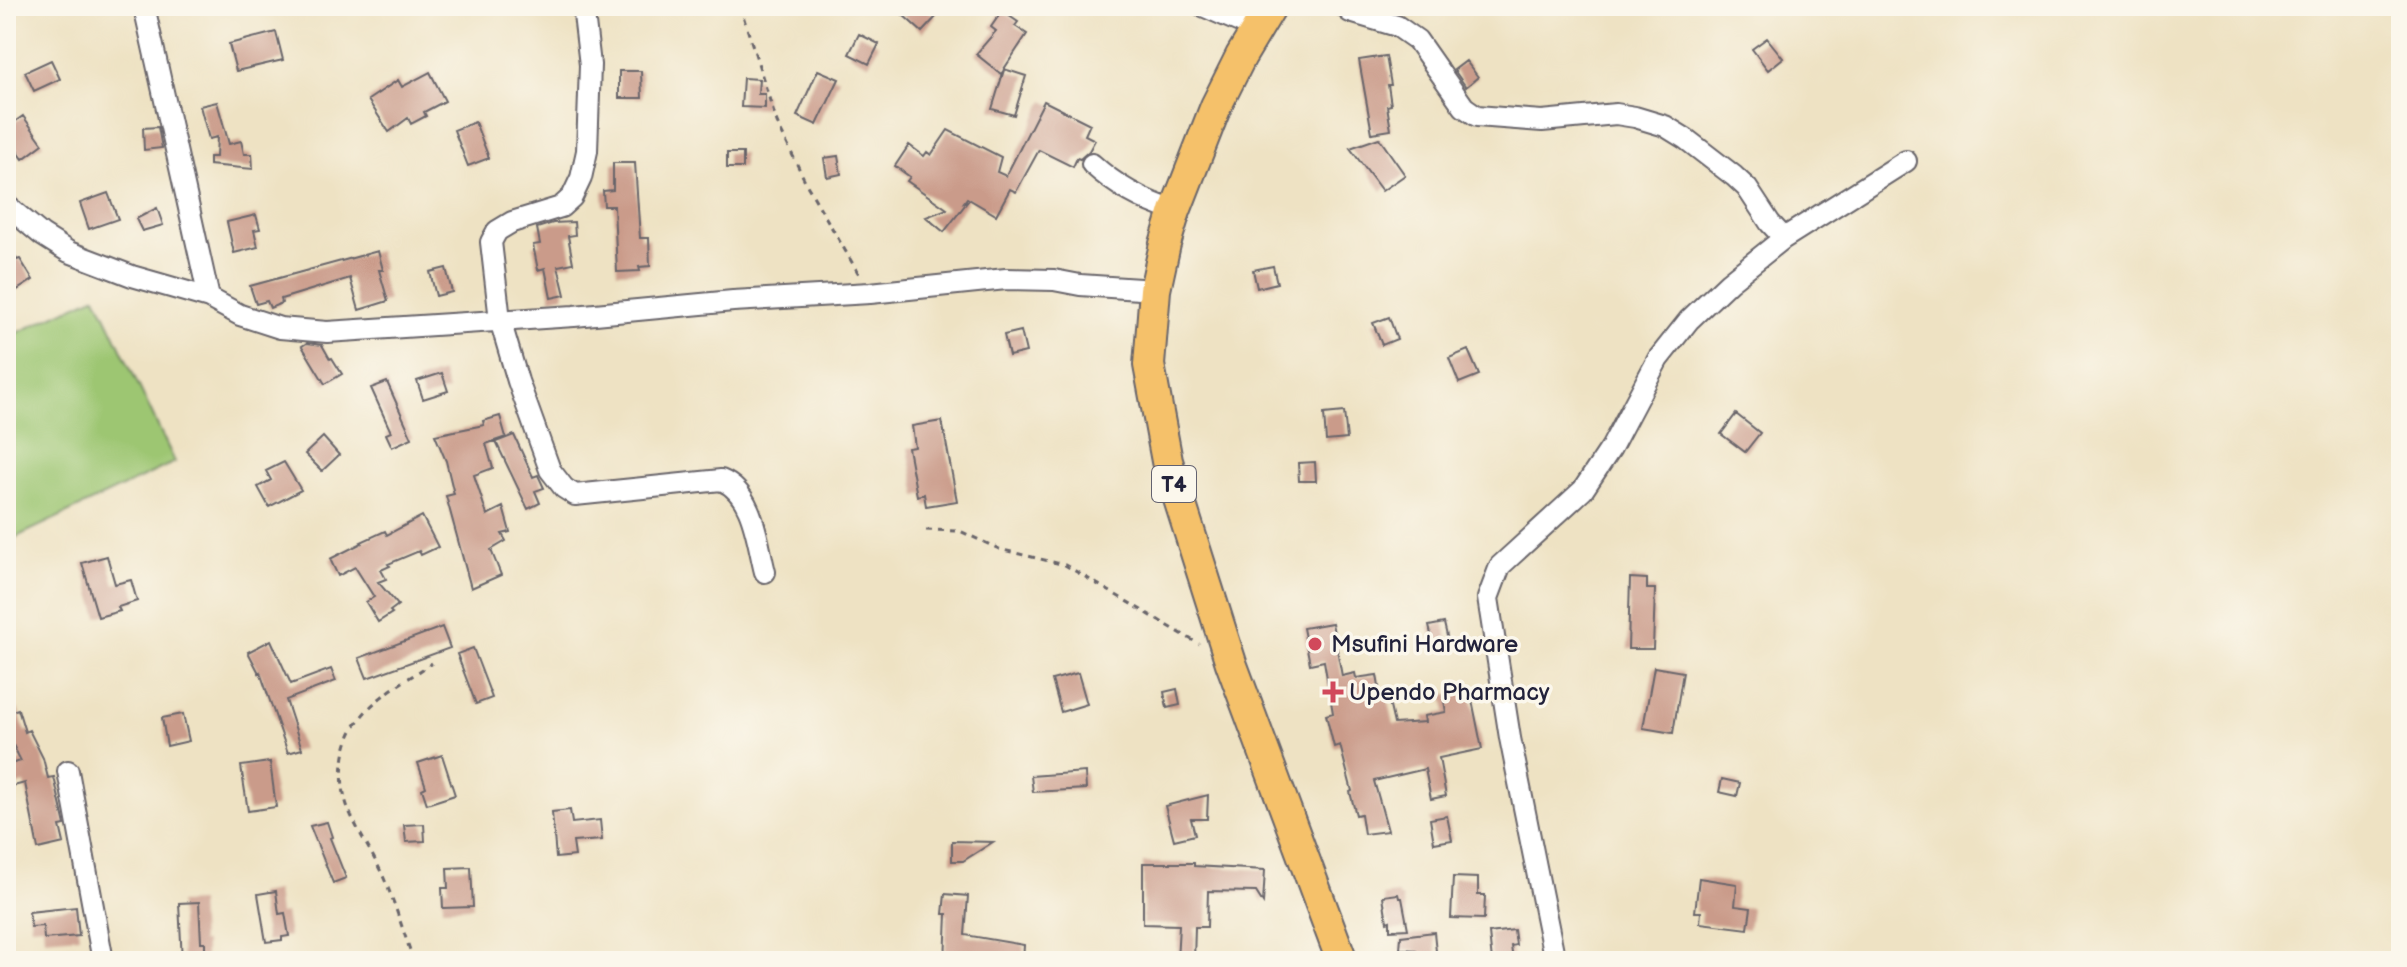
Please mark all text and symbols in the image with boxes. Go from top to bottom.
road number: T4 [1152,466,1196,502]
place label: Msufini Hardware [1331,630,1518,659]
marker: Msufini Hardware [1306,635,1324,653]
place label: Upendo Pharmacy [1349,678,1550,707]
marker: Upendo Pharmacy [1324,683,1342,701]

